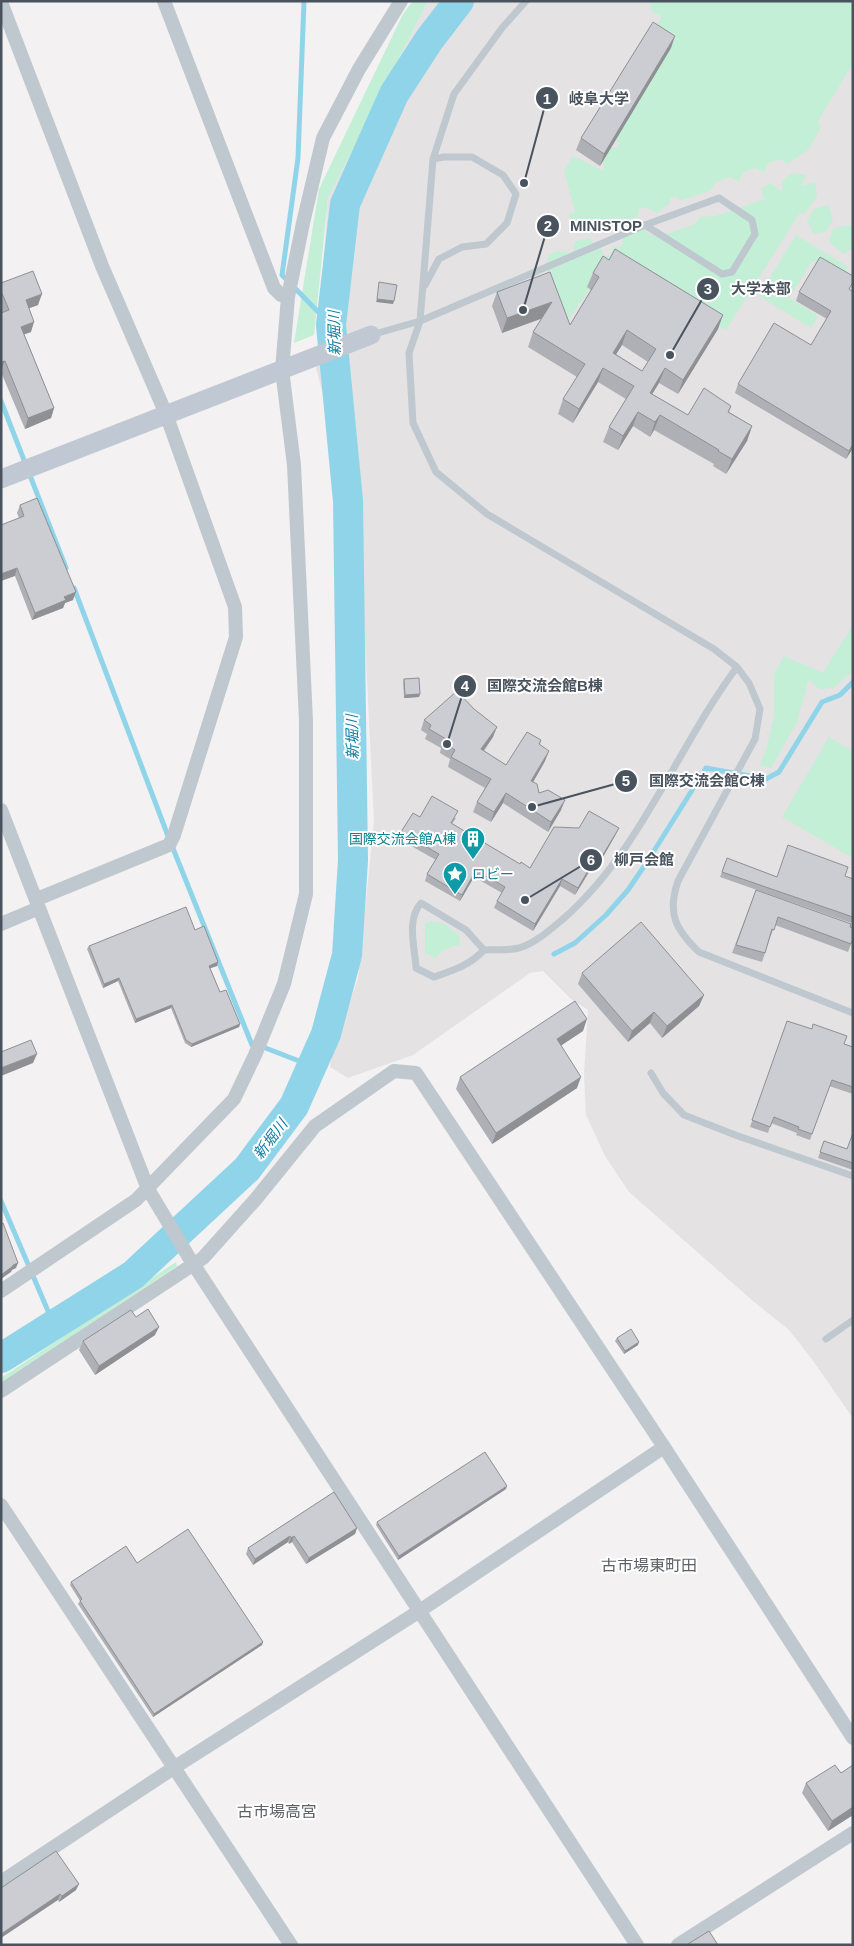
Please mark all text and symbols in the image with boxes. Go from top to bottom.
callout: 岐阜大学 [534,83,639,113]
text: 1 [543,90,551,107]
text: 岐阜大学 [569,90,629,107]
callout: MINISTOP [535,211,652,241]
text: 2 [544,217,552,234]
text: MINISTOP [570,217,642,234]
callout: 大学本部 [696,274,801,304]
text: 3 [704,280,712,297]
text: 大学本部 [731,280,791,297]
water label: 新堀川 [325,308,343,356]
callout: 国際交流会館B棟 [452,671,613,701]
text: 4 [461,677,470,694]
text: 国際交流会館B棟 [487,677,603,694]
water label: 新堀川 [343,712,361,760]
callout: 国際交流会館C棟 [614,766,774,796]
text: 5 [622,772,630,789]
text: 国際交流会館C棟 [649,772,765,789]
building icon: 国際交流会館A棟 [460,826,486,860]
place label: 国際交流会館A棟 [349,831,456,847]
callout: 柳戸会館 [579,845,684,875]
text: 6 [587,851,595,868]
text: 柳戸会館 [614,851,674,868]
place icon: ロビー [442,861,468,895]
place label: ロビー [472,866,514,882]
water label: 新堀川 [250,1114,292,1162]
district label: 古市場東町田 [601,1557,697,1574]
district label: 古市場高宮 [237,1803,317,1820]

